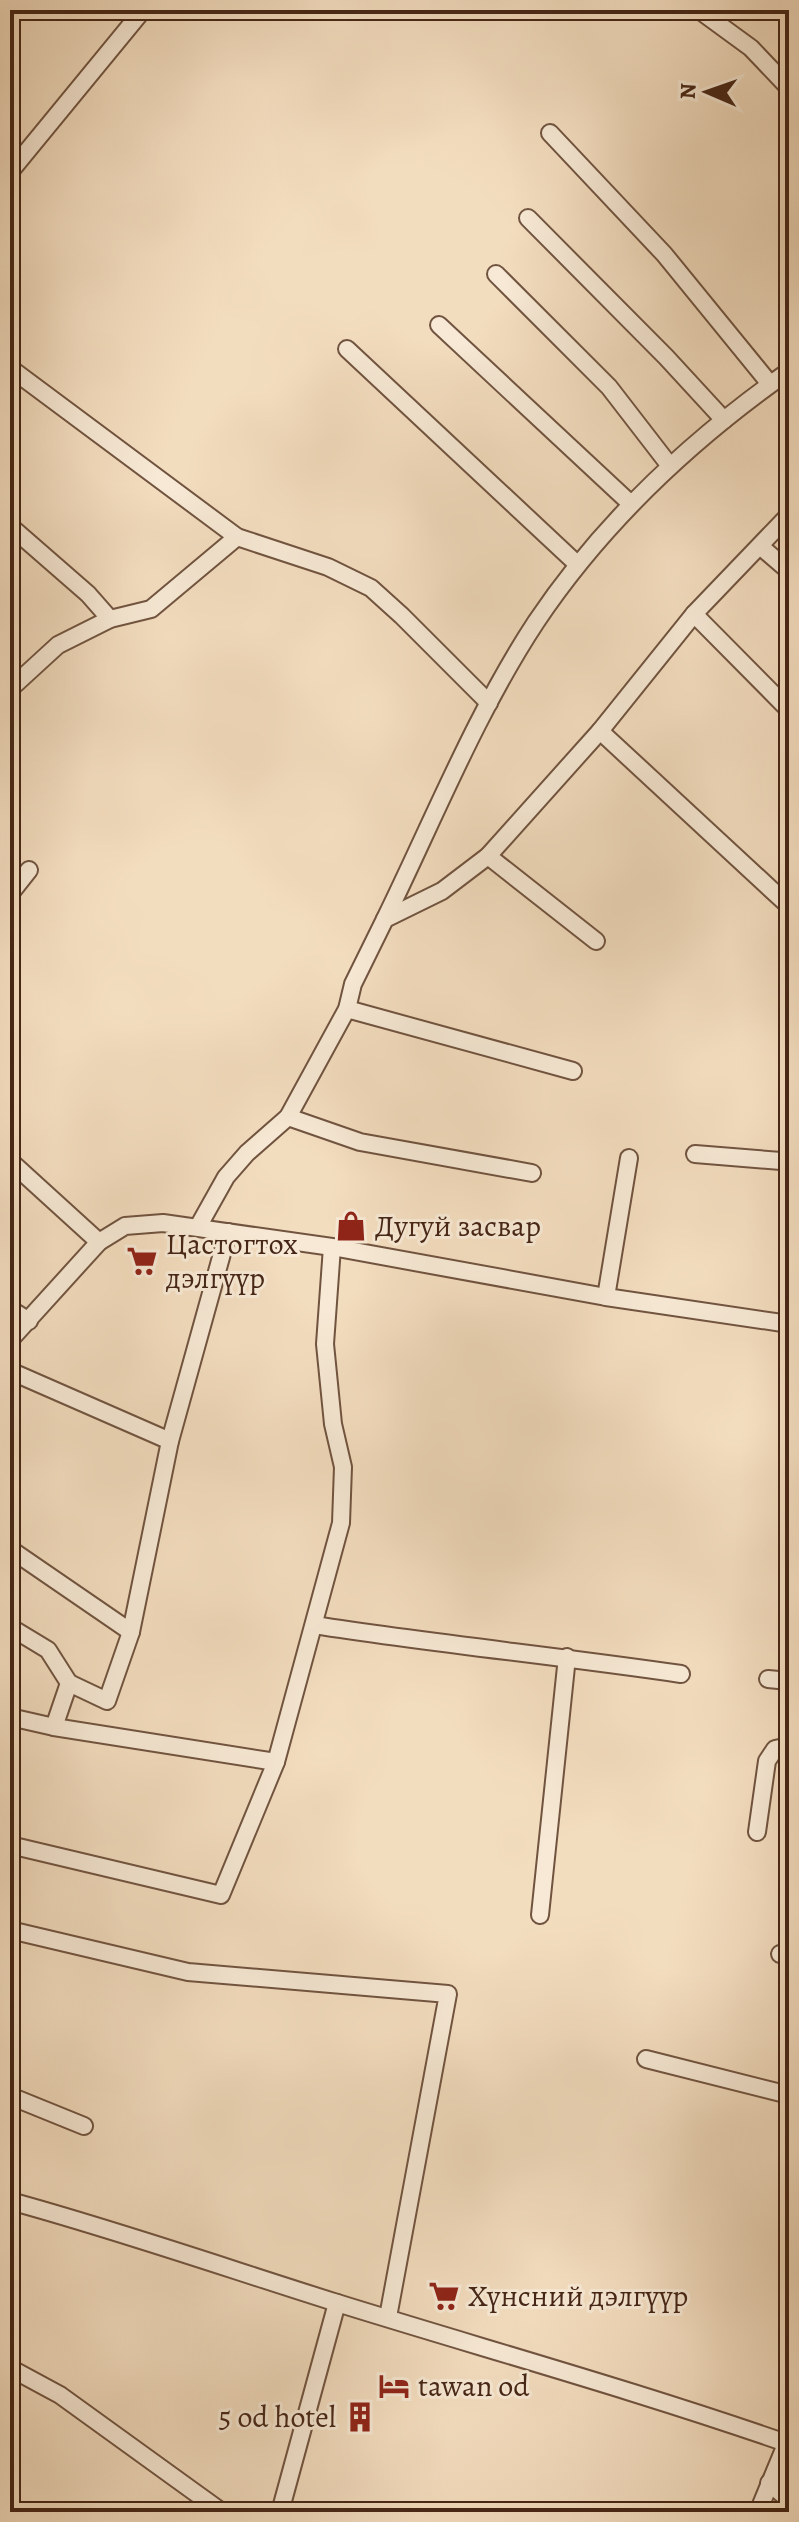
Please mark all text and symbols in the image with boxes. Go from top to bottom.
north arrow [667,52,747,132]
text: N [673,83,703,100]
place label: Дугуй засвар [375,1206,541,1246]
shop icon: Дугуй засвар [334,1209,368,1243]
place label: Цастогтох дэлгүүр [165,1224,298,1298]
supermarket icon: Цастогтох дэлгүүр [125,1244,159,1278]
place label: Хүнсний дэлгүүр [468,2276,688,2316]
supermarket icon: Хүнсний дэлгүүр [427,2279,461,2313]
place label: tawan od [418,2366,530,2406]
hotel icon: tawan od [377,2369,411,2403]
place label: 5 od hotel [219,2397,336,2437]
building icon: 5 od hotel [343,2400,377,2434]

